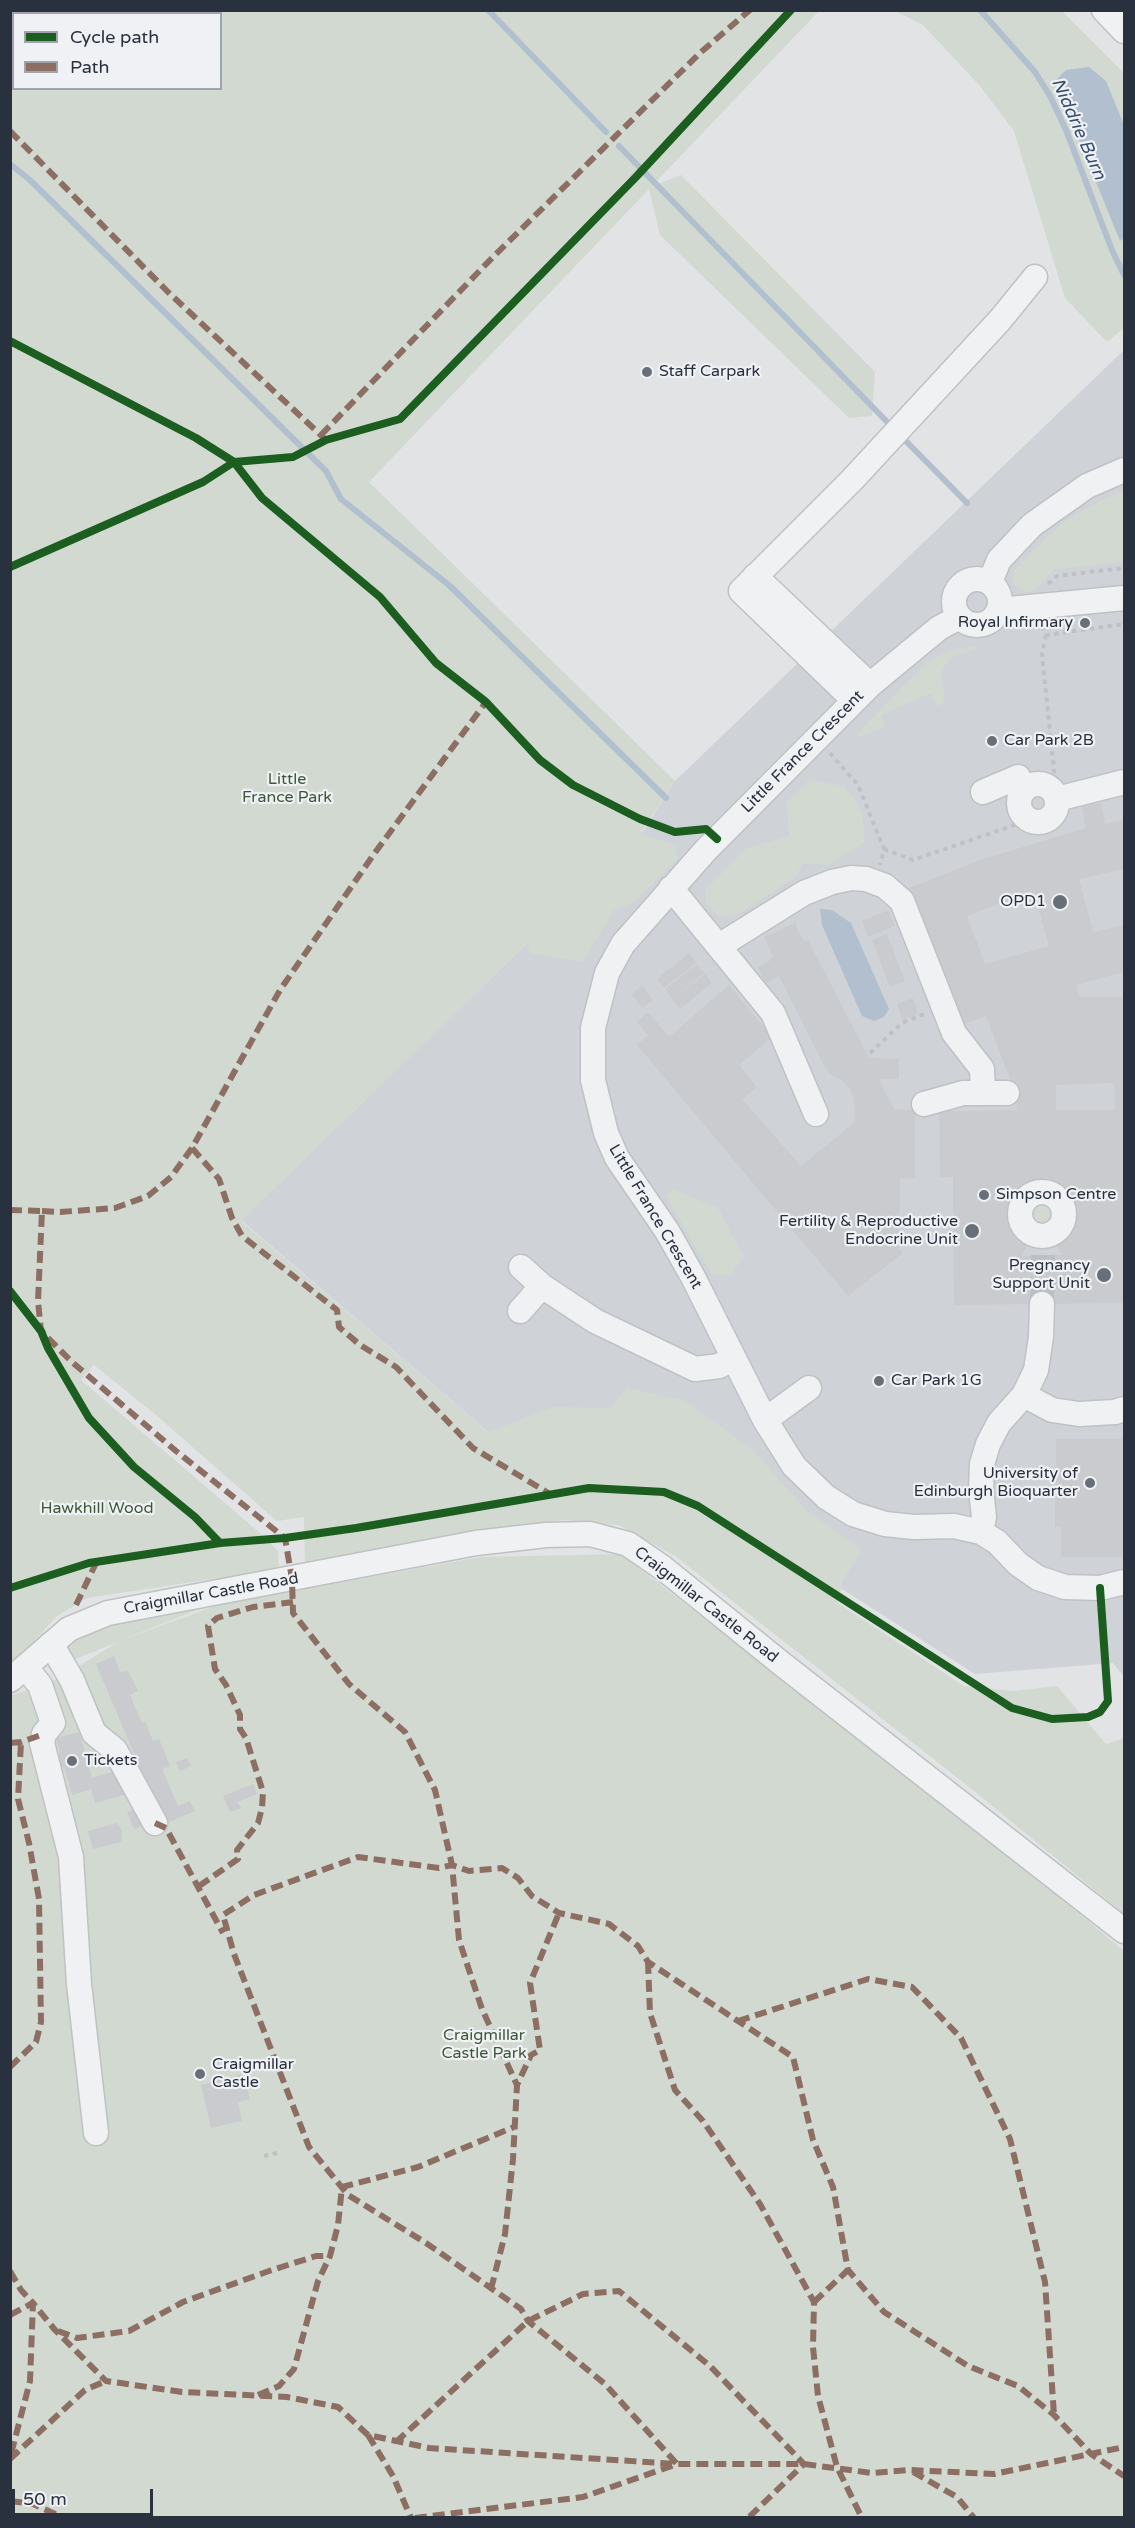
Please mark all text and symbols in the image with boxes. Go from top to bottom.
legend [12,12,222,90]
text: Cycle path [70,26,159,48]
text: Path [70,56,109,78]
water label: Niddrie Burn [1046,75,1110,183]
place label: Staff Carpark [659,362,760,382]
marker: Staff Carpark [640,365,654,379]
place label: Royal Infirmary [958,613,1073,633]
marker: Royal Infirmary [1078,616,1092,630]
street label: Little France Crescent [738,687,868,817]
place label: Car Park 2B [1004,731,1094,751]
marker: Car Park 2B [985,734,999,748]
park label: Little France Park [242,770,332,808]
place label: OPD1 [1000,892,1046,912]
marker: OPD1 [1051,893,1069,911]
street label: Little France Crescent [604,1141,706,1293]
place label: Simpson Centre [996,1185,1116,1205]
marker: Simpson Centre [977,1188,991,1202]
place label: Fertility & Reproductive Endocrine Unit [779,1212,958,1250]
marker: Fertility & Reproductive Endocrine Unit [963,1222,981,1240]
place label: Pregnancy Support Unit [993,1256,1090,1294]
marker: Pregnancy Support Unit [1095,1266,1113,1284]
place label: Car Park 1G [891,1371,982,1391]
marker: Car Park 1G [872,1374,886,1388]
place label: University of Edinburgh Bioquarter [914,1464,1078,1502]
marker: University of Edinburgh Bioquarter [1083,1476,1097,1490]
park label: Hawkhill Wood [40,1499,154,1519]
street label: Craigmillar Castle Road [630,1543,782,1667]
street label: Craigmillar Castle Road [122,1569,300,1619]
place label: Tickets [84,1751,138,1771]
marker: Tickets [65,1754,79,1768]
park label: Craigmillar Castle Park [441,2026,527,2064]
place label: Craigmillar Castle [212,2055,294,2093]
marker: Craigmillar Castle [193,2067,207,2081]
scale bar [15,2477,156,2515]
text: 50 m [23,2488,67,2510]

